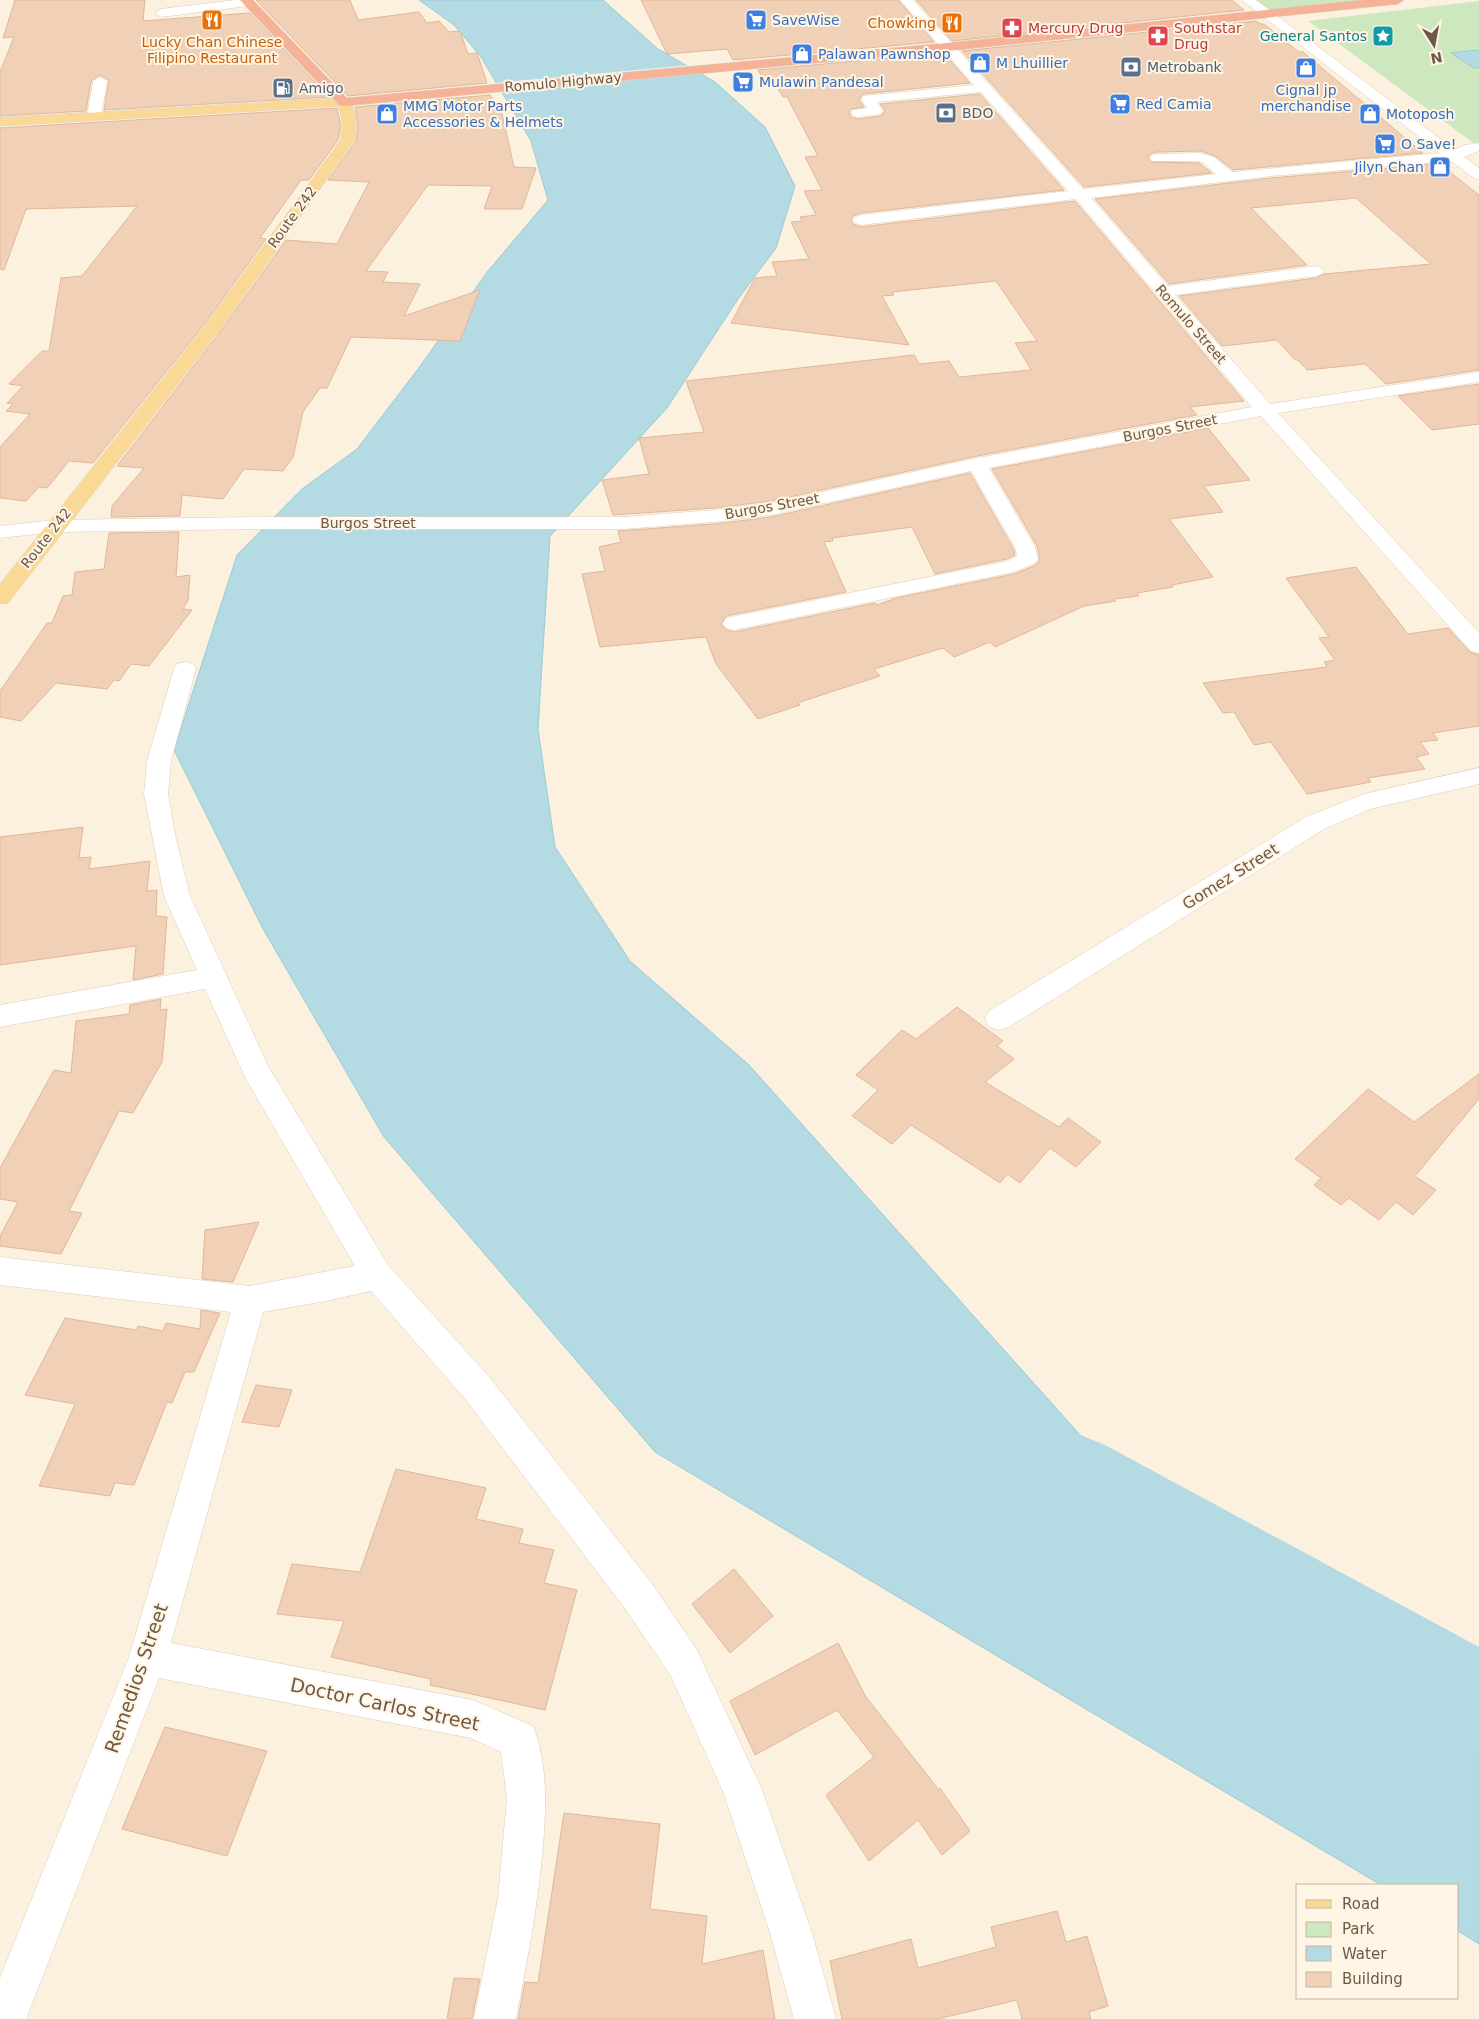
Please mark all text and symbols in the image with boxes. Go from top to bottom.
restaurant icon: Lucky Chan Chinese Filipino Restaurant [200,8,224,32]
supermarket icon: SaveWise [744,8,768,32]
restaurant icon: Chowking [940,11,964,35]
place label: SaveWise [772,12,840,28]
place label: Chowking [868,15,936,31]
pharmacy icon: Mercury Drug [1000,16,1024,40]
place label: Mercury Drug [1028,20,1124,36]
place label: Southstar Drug [1174,20,1242,52]
north arrow [1409,20,1459,70]
pharmacy icon: Southstar Drug [1146,24,1170,48]
place icon: General Santos [1371,24,1395,48]
place label: General Santos [1260,28,1367,44]
place label: Lucky Chan Chinese Filipino Restaurant [142,34,282,66]
shop icon: Palawan Pawnshop [790,42,814,66]
place label: Palawan Pawnshop [818,46,951,62]
text: N [1429,49,1444,67]
shop icon: M Lhuillier [968,51,992,75]
place label: M Lhuillier [996,55,1068,71]
bank icon: Metrobank [1119,55,1143,79]
shop icon: Cignal jp merchandise [1294,56,1318,80]
place label: Metrobank [1147,59,1223,75]
street label: Romulo Highway [504,69,622,95]
supermarket icon: Mulawin Pandesal [731,70,755,94]
place label: Mulawin Pandesal [759,74,884,90]
fuel station icon: Amigo [271,76,295,100]
place label: Amigo [299,80,344,96]
place label: Cignal jp merchandise [1261,82,1351,114]
supermarket icon: Red Camia [1108,92,1132,116]
place label: Red Camia [1136,96,1212,112]
place label: MMG Motor Parts Accessories & Helmets [403,98,563,130]
bank icon: BDO [934,101,958,125]
shop icon: MMG Motor Parts Accessories & Helmets [375,102,399,126]
shop icon: Motoposh [1358,102,1382,126]
place label: BDO [962,105,993,121]
place label: Motoposh [1386,106,1454,122]
supermarket icon: O Save! [1373,132,1397,156]
place label: O Save! [1401,136,1456,152]
shop icon: Jilyn Chan [1428,155,1452,179]
place label: Jilyn Chan [1353,159,1424,175]
street label: Route 242 [264,183,320,251]
street label: Romulo Street [1152,281,1230,367]
street label: Burgos Street [1121,411,1219,445]
street label: Burgos Street [723,490,821,522]
street label: Route 242 [18,505,74,571]
street label: Burgos Street [320,515,416,531]
street label: Gomez Street [1179,839,1282,914]
street label: Remedios Street [100,1600,172,1756]
street label: Doctor Carlos Street [288,1673,482,1735]
legend [1296,1884,1459,1999]
text: Road [1342,1895,1380,1913]
text: Park [1342,1920,1375,1938]
text: Water [1342,1945,1387,1963]
text: Building [1342,1970,1403,1988]

